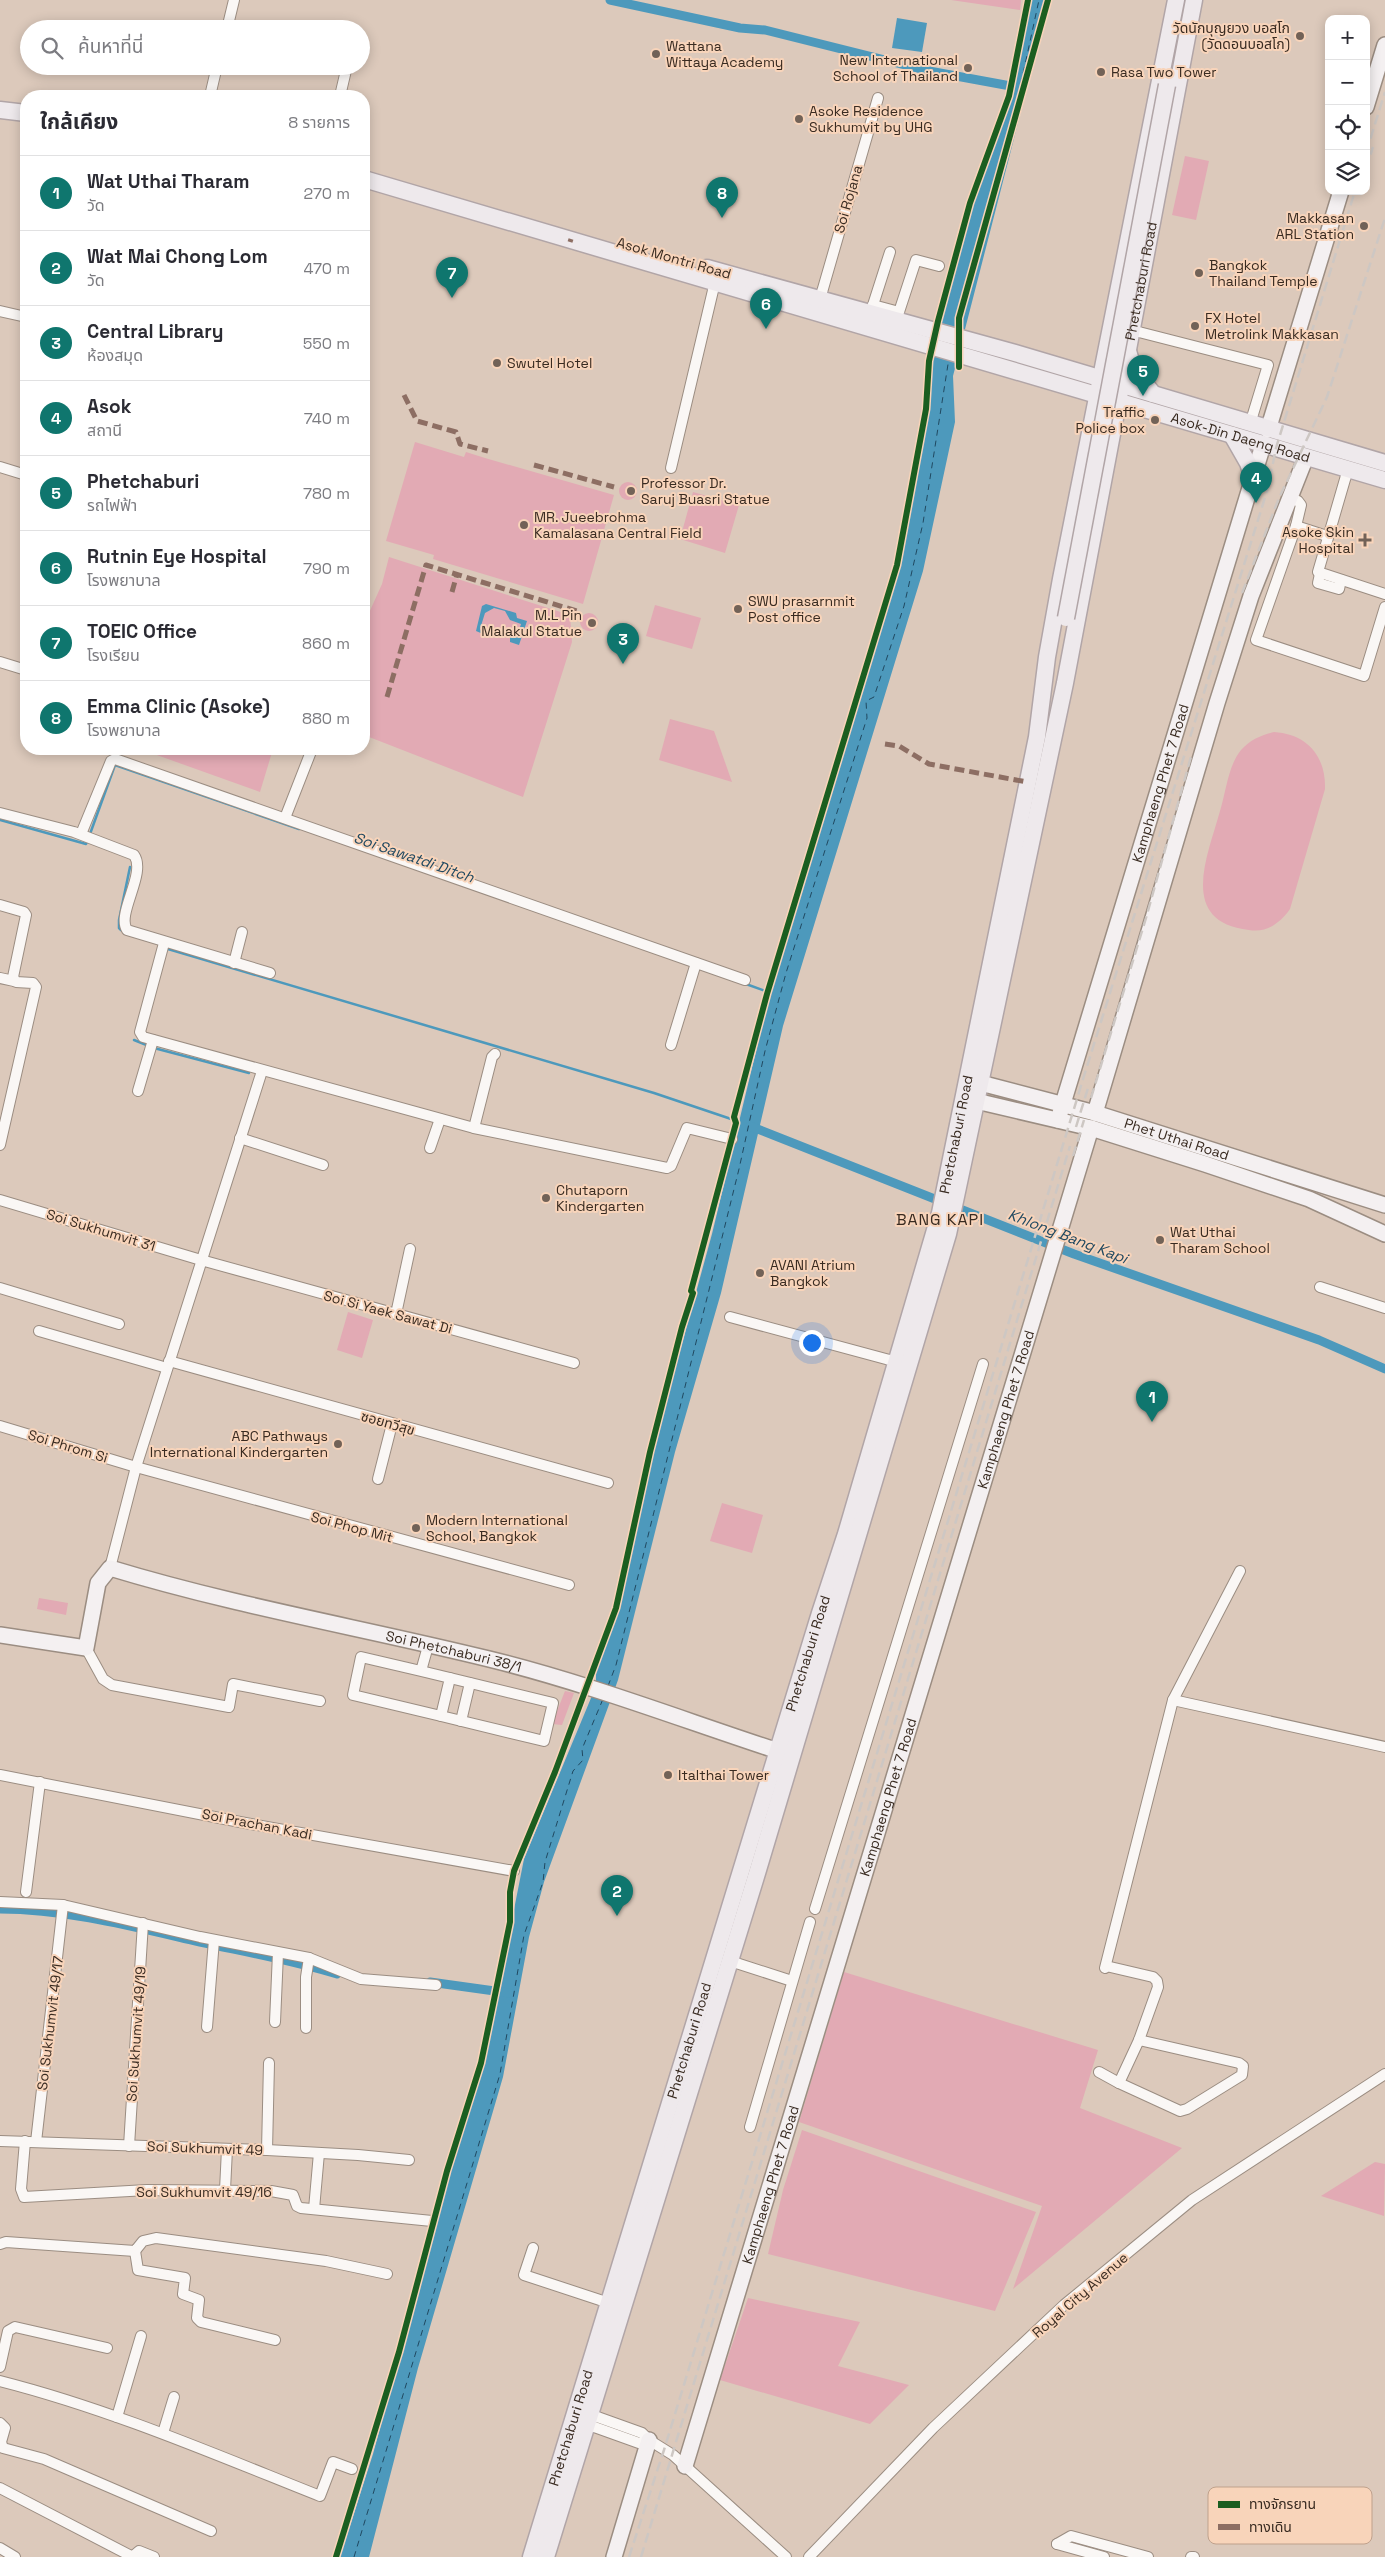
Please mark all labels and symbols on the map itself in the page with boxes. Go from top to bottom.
place label: วัดนักบุญยวง บอสโก (วัดดอนบอสโก) [1173,19,1290,53]
marker: วัดนักบุญยวง บอสโก (วัดดอนบอสโก) [1294,30,1306,42]
place label: Wattana Wittaya Academy [666,37,783,71]
marker: Wattana Wittaya Academy [650,48,662,60]
place label: New International School of Thailand [833,51,958,85]
marker: New International School of Thailand [962,62,974,74]
place label: Rasa Two Tower [1111,63,1217,81]
marker: Rasa Two Tower [1095,66,1107,78]
place label: Asoke Residence Sukhumvit by UHG [809,102,933,136]
marker: Asoke Residence Sukhumvit by UHG [793,113,805,125]
street label: Soi Rojana [830,163,866,235]
pin: 8 [706,177,738,218]
place label: Makkasan ARL Station [1276,209,1354,243]
street label: Phetchaburi Road [1121,220,1161,342]
marker: Makkasan ARL Station [1358,220,1370,232]
street label: Asok Montri Road [615,233,733,283]
place label: Bangkok Thailand Temple [1209,256,1318,290]
pin: 7 [436,257,468,298]
marker: Bangkok Thailand Temple [1193,267,1205,279]
pin: 6 [750,288,782,329]
place label: FX Hotel Metrolink Makkasan [1205,309,1339,343]
marker: FX Hotel Metrolink Makkasan [1189,320,1201,332]
place label: Swutel Hotel [507,354,592,372]
pin: 5 [1127,355,1159,396]
marker: Swutel Hotel [491,357,503,369]
place label: Traffic Police box [1076,403,1145,437]
street label: Asok-Din Daeng Road [1169,408,1312,467]
marker: Traffic Police box [1149,414,1161,426]
pin: 4 [1240,462,1272,503]
place label: Professor Dr. Saruj Buasri Statue [641,474,770,508]
marker: Professor Dr. Saruj Buasri Statue [625,485,637,497]
place label: MR. Jueebrohma Kamalasana Central Field [534,508,702,542]
marker: MR. Jueebrohma Kamalasana Central Field [518,519,530,531]
place label: Asoke Skin Hospital [1282,523,1354,557]
marker: Asoke Skin Hospital [1358,533,1372,547]
place label: SWU prasarnmit Post office [748,592,855,626]
marker: SWU prasarnmit Post office [732,603,744,615]
place label: M.L Pin Malakul Statue [481,606,582,640]
marker: M.L Pin Malakul Statue [586,617,598,629]
pin: 3 [607,623,639,664]
street label: Kamphaeng Phet 7 Road [1128,702,1193,865]
water label: Soi Sawatdi Ditch [351,828,477,887]
street label: Phetchaburi Road [935,1074,977,1195]
street label: Phet Uthai Road [1122,1114,1231,1164]
place label: Chutaporn Kindergarten [556,1181,644,1215]
marker: Chutaporn Kindergarten [540,1192,552,1204]
water label: Khlong Bang Kapi [1006,1204,1133,1268]
street label: Soi Sukhumvit 31 [44,1205,158,1255]
district label: BANG KAPI [896,1209,984,1230]
place label: Wat Uthai Tharam School [1170,1223,1270,1257]
marker: Wat Uthai Tharam School [1154,1234,1166,1246]
place label: AVANI Atrium Bangkok [770,1256,855,1290]
marker: AVANI Atrium Bangkok [754,1267,766,1279]
street label: Soi Si Yaek Sawat Di [322,1286,454,1338]
street label: Kamphaeng Phet 7 Road [973,1328,1038,1491]
your location [799,1330,825,1356]
pin: 1 [1136,1381,1168,1422]
street label: ซอยทวีสุข [359,1407,417,1439]
street label: Soi Phrom Si [26,1425,110,1467]
place label: ABC Pathways International Kindergarten [150,1427,328,1461]
marker: ABC Pathways International Kindergarten [332,1438,344,1450]
street label: Soi Phop Mit [309,1507,395,1547]
place label: Modern International School, Bangkok [426,1511,568,1545]
marker: Modern International School, Bangkok [410,1522,422,1534]
street label: Phetchaburi Road [781,1593,834,1714]
street label: Soi Phetchaburi 38/1 [384,1626,524,1676]
street label: Kamphaeng Phet 7 Road [855,1716,920,1879]
place label: Italthai Tower [678,1766,769,1784]
marker: Italthai Tower [662,1769,674,1781]
street label: Soi Prachan Kadi [201,1805,313,1843]
pin: 2 [601,1875,633,1916]
street label: Soi Sukhumvit 49/17 [33,1955,67,2091]
street label: Soi Sukhumvit 49/19 [122,1966,150,2102]
street label: Phetchaburi Road [663,1980,715,2101]
street label: Kamphaeng Phet 7 Road [738,2103,803,2266]
street label: Soi Sukhumvit 49 [147,2137,263,2159]
street label: Soi Sukhumvit 49/16 [136,2183,272,2201]
street label: Royal City Avenue [1028,2248,1132,2342]
street label: Phetchaburi Road [544,2368,597,2488]
legend [1208,2487,1372,2544]
text: ทางจักรยาน [1249,2495,1316,2513]
text: ทางเดิน [1249,2518,1292,2536]

